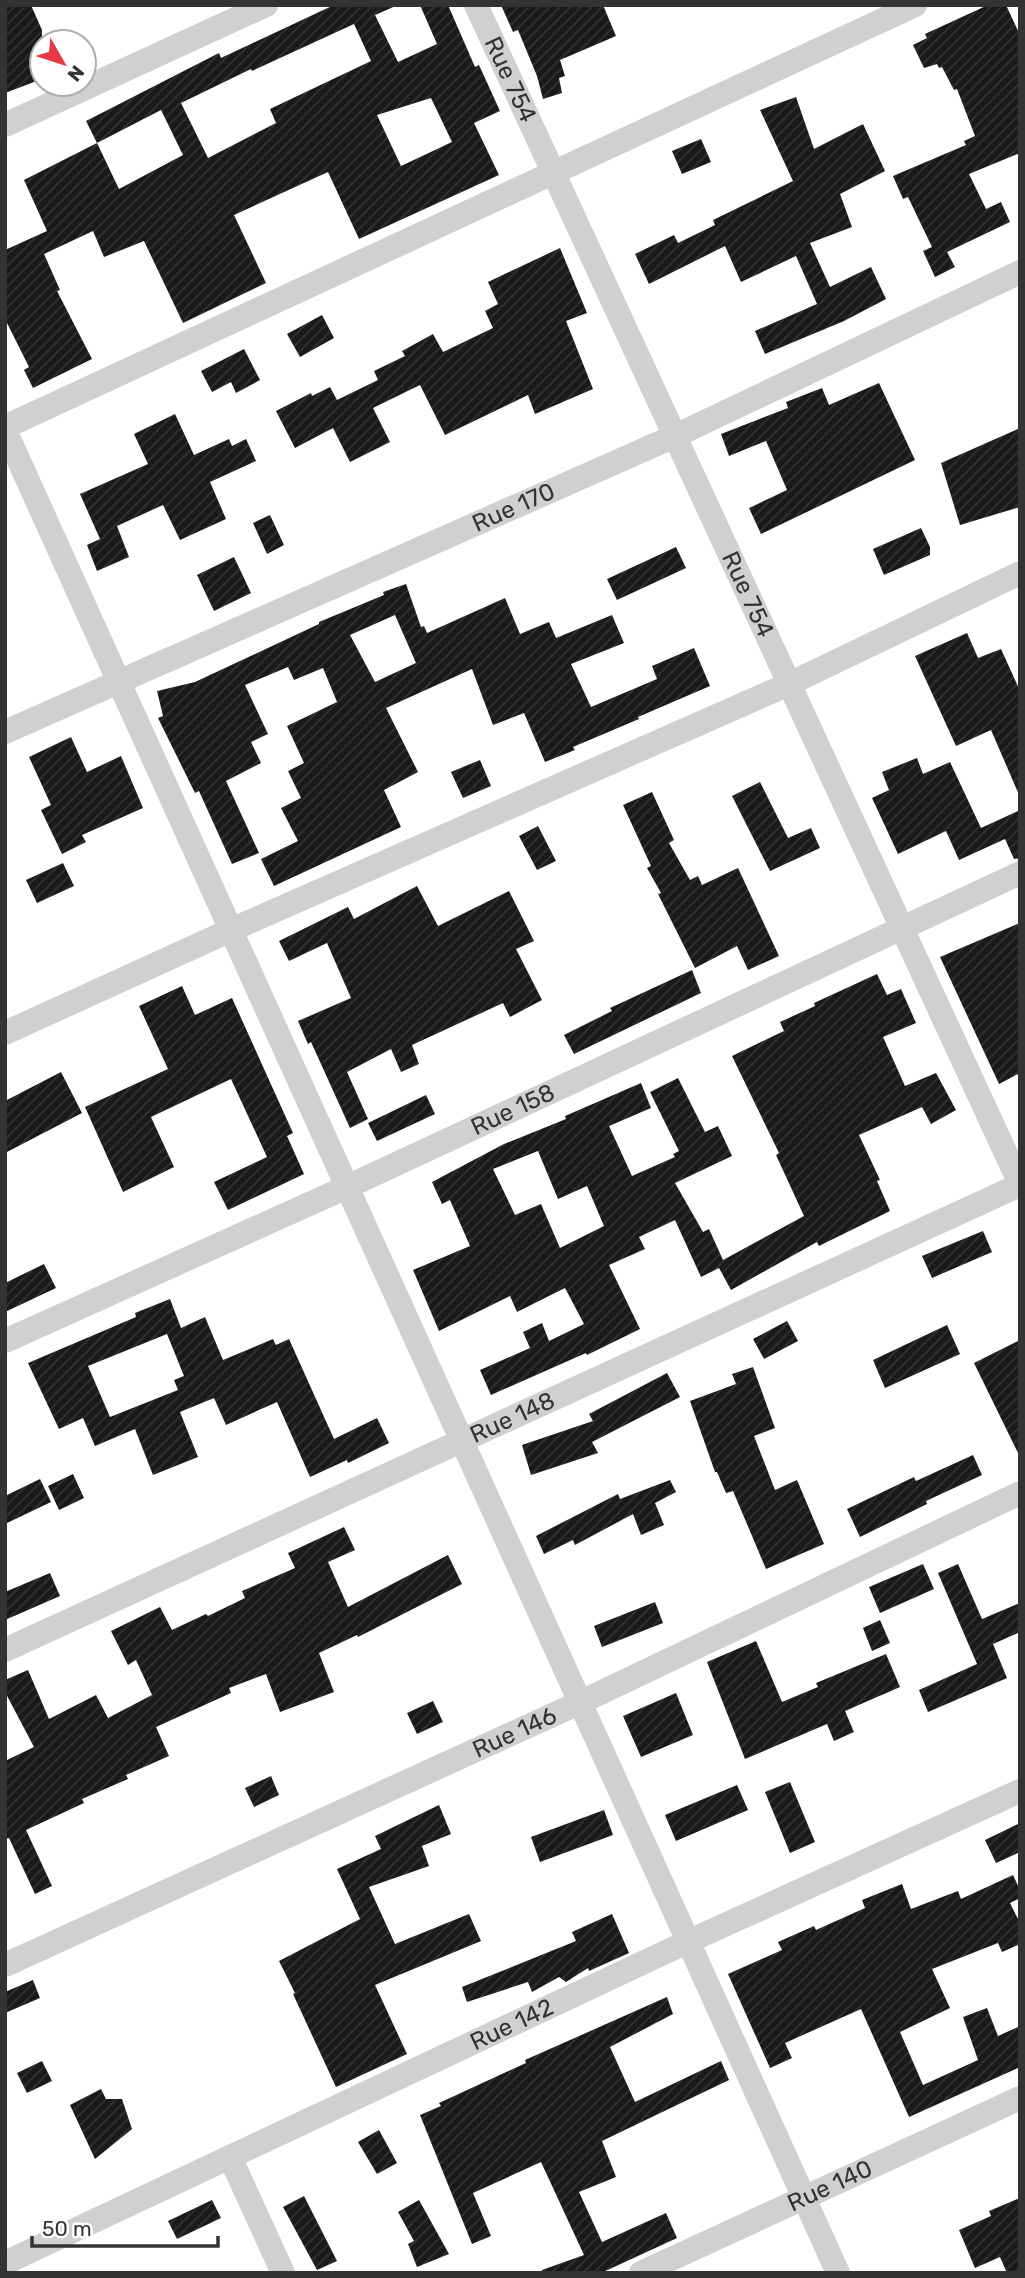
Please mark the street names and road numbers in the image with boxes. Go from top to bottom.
street label: Rue 754 [479,32,542,127]
street label: Rue 170 [468,477,559,538]
street label: Rue 754 [716,547,780,642]
street label: Rue 158 [466,1078,559,1141]
street label: Rue 148 [466,1386,559,1449]
street label: Rue 146 [468,1701,561,1764]
street label: Rue 142 [466,1993,558,2056]
street label: Rue 140 [783,2154,877,2217]

